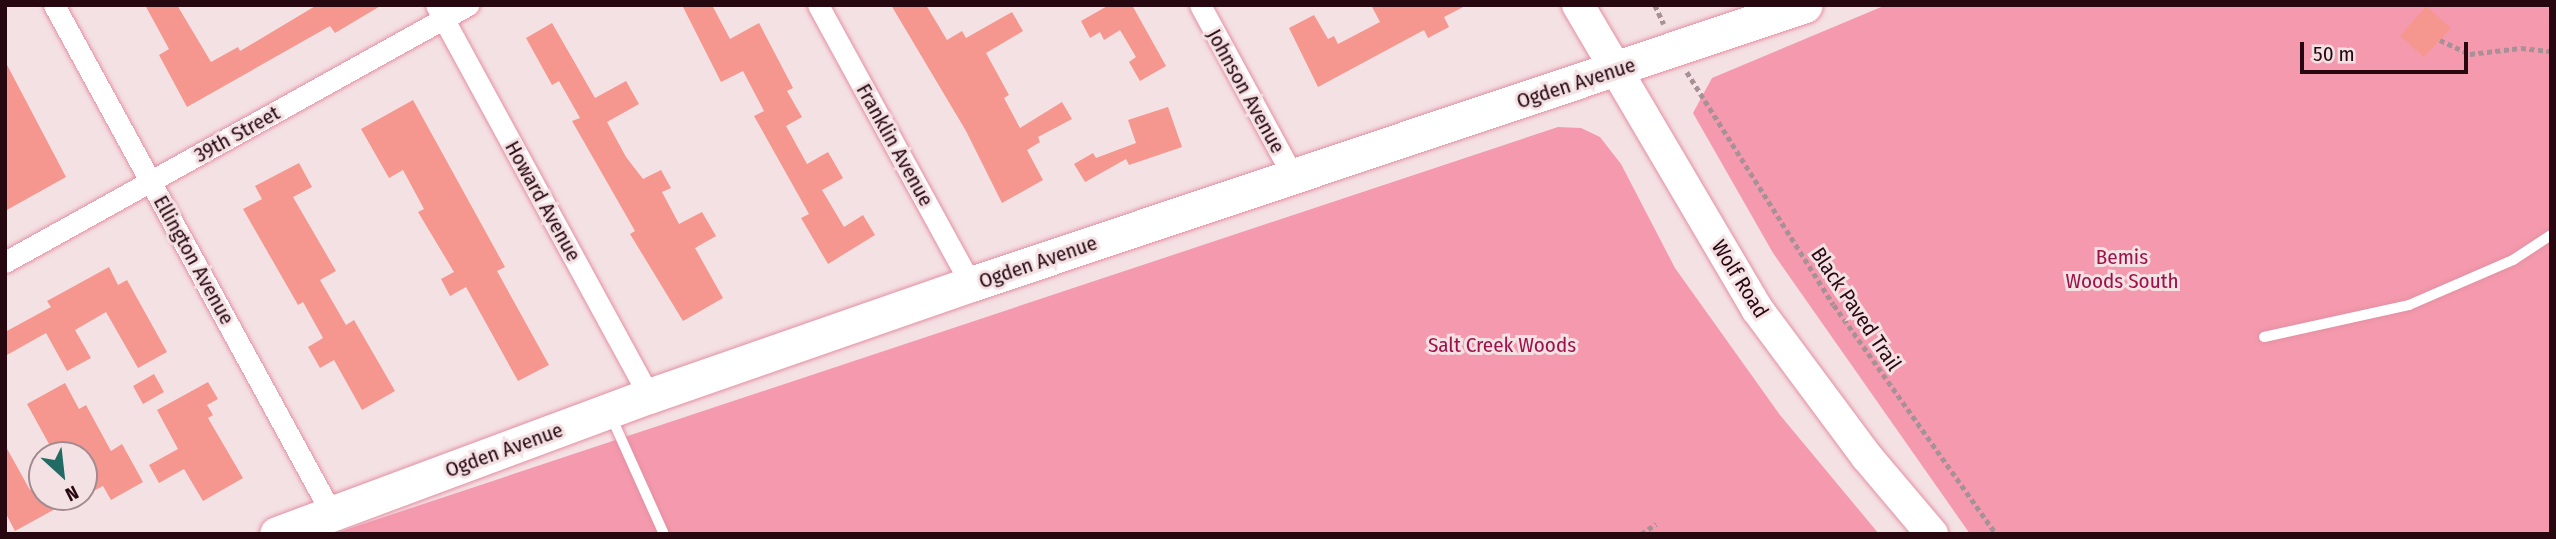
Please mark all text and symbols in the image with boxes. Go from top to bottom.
street label: Johnson Avenue [1202,25,1290,157]
scale bar [2304,28,2472,72]
text: 50 m [2313,41,2355,67]
street label: Ogden Avenue [1513,52,1639,114]
street label: Franklin Avenue [851,79,939,211]
street label: 39th Street [190,100,284,168]
street label: Howard Avenue [500,136,586,266]
street label: Ellington Avenue [148,191,240,329]
street label: Ogden Avenue [976,230,1100,294]
street label: Wolf Road [1706,235,1774,323]
street label: Black Paved Trail [1805,242,1907,376]
park label: Bemis Woods South [2065,244,2179,294]
park label: Salt Creek Woods [1428,332,1576,358]
street label: Ogden Avenue [442,417,566,483]
north arrow [28,441,98,511]
text: N [62,481,82,506]

